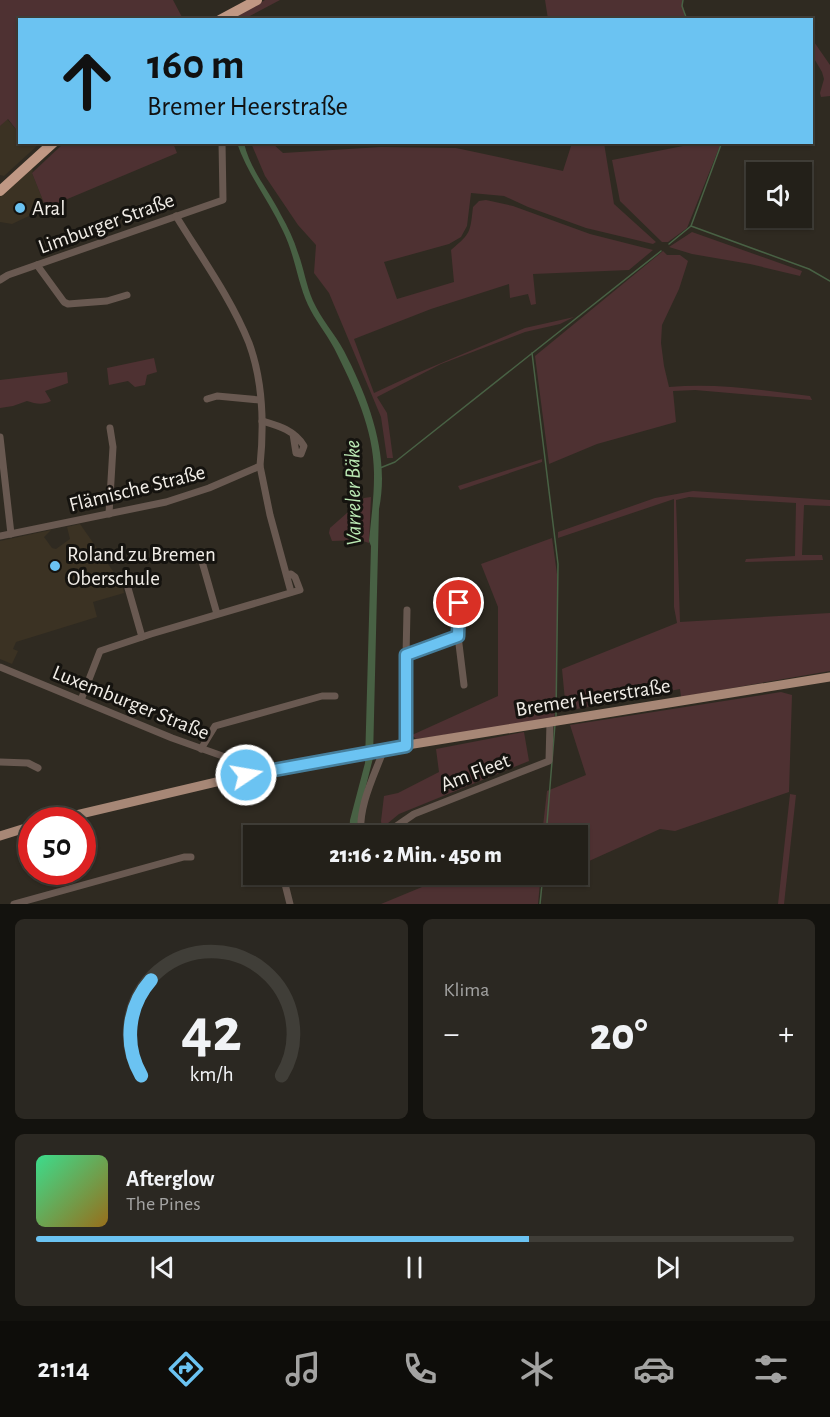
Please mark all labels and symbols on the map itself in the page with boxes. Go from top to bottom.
street label: Limburger Straße [35,189,177,258]
place label: Aral [32,198,65,219]
marker: Aral [13,201,27,215]
water label: Varreler Bäke [341,440,365,546]
street label: Flämische Straße [67,461,207,516]
place label: Roland zu Bremen Oberschule [67,544,216,589]
marker: Roland zu Bremen Oberschule [48,559,62,573]
pin [433,577,484,628]
street label: Luxemburger Straße [49,661,212,744]
street label: Bremer Heerstraße [514,675,672,720]
position arrow [214,743,278,807]
street label: Am Fleet [438,750,513,795]
speed limit sign: 50 [18,807,96,885]

